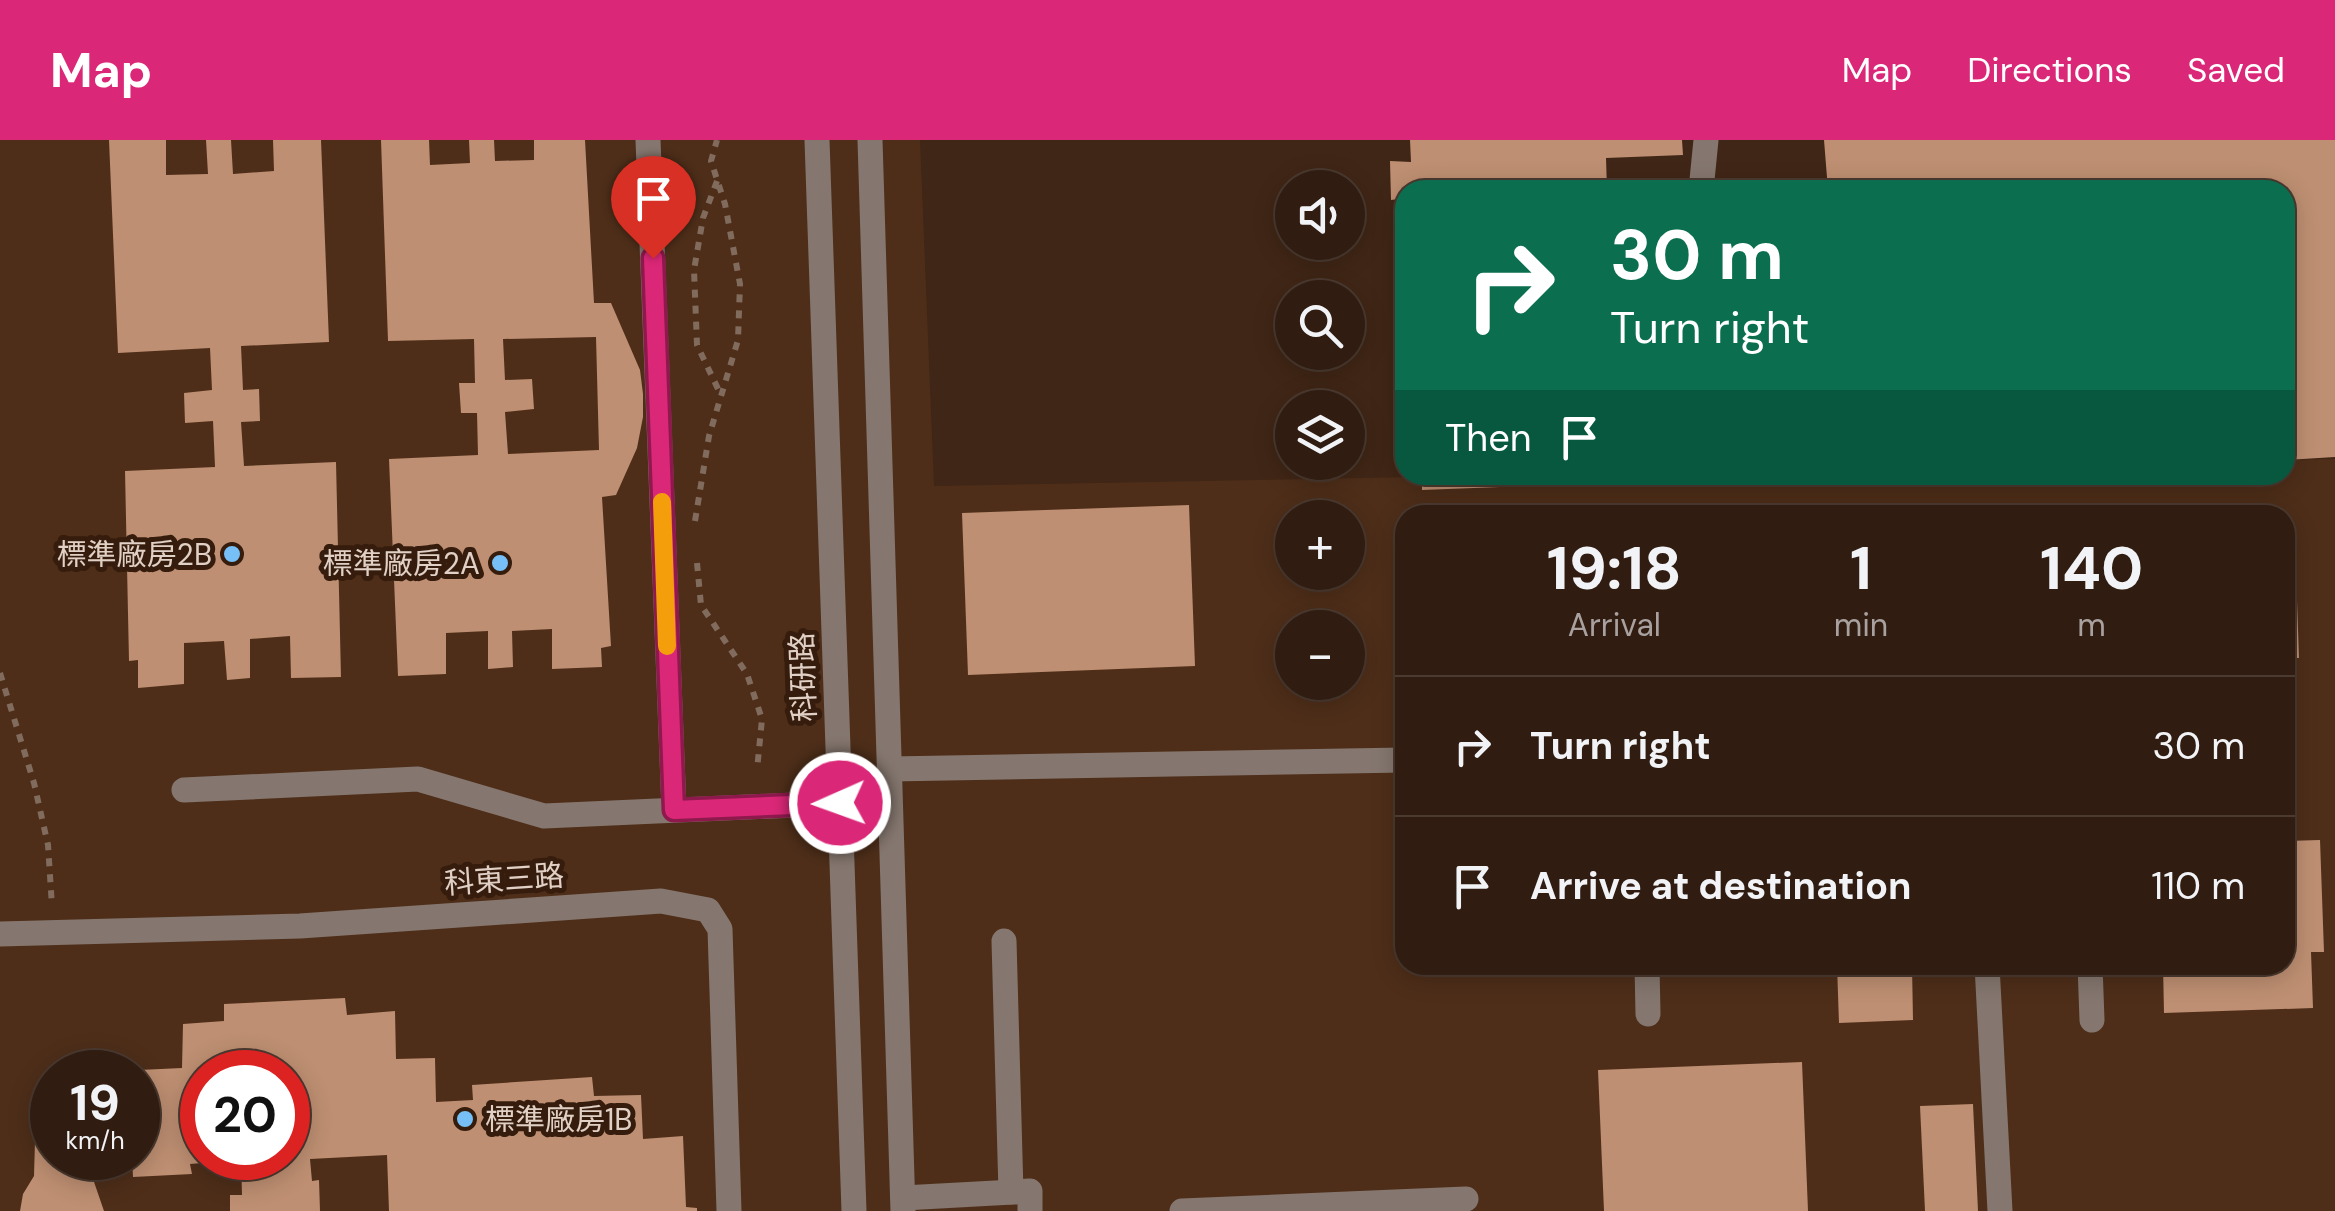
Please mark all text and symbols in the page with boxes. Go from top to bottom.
text: Map [50,39,152,102]
text: Map [1842,47,1912,93]
text: Directions [1967,47,2132,93]
text: Saved [2187,47,2285,93]
pin [611,156,696,259]
map controls [1275,170,1365,700]
button: sound [1275,170,1365,260]
icon: arrive [626,171,681,226]
text: 30 m [1610,210,1784,301]
icon: right [1445,220,1575,350]
button: search [1275,280,1365,370]
text: Turn right [1610,298,1809,357]
button: layers [1275,390,1365,480]
icon: arrive [1552,410,1607,465]
text: Then [1445,413,1532,463]
button: + [1275,500,1365,590]
text: 19:18 [1547,529,1682,608]
text: 1 [1850,529,1872,608]
text: 140 [2040,529,2143,608]
place label: 標準廠房2B [57,535,212,574]
marker: 標準廠房2B [221,543,243,565]
place label: 標準廠房2A [323,544,480,583]
marker: 標準廠房2A [489,552,511,574]
text: Arrival [1568,604,1661,646]
text: min [1834,604,1888,646]
text: m [2077,604,2106,646]
button: − [1275,610,1365,700]
street label: 科研路 [782,631,824,723]
icon: right [1445,719,1500,774]
text: Turn right [1530,721,1711,771]
text: 30 m [2153,721,2245,771]
position arrow [788,751,892,855]
street label: 科東三路 [443,855,565,903]
icon: arrive [1445,859,1500,914]
text: Arrive at destination [1530,861,1912,911]
text: 110 m [2151,861,2245,911]
speed limit sign: 20 [180,1050,310,1180]
text: 19 [70,1070,120,1136]
place label: 標準廠房1B [485,1100,632,1139]
marker: 標準廠房1B [454,1108,476,1130]
text: km/h [65,1124,125,1157]

